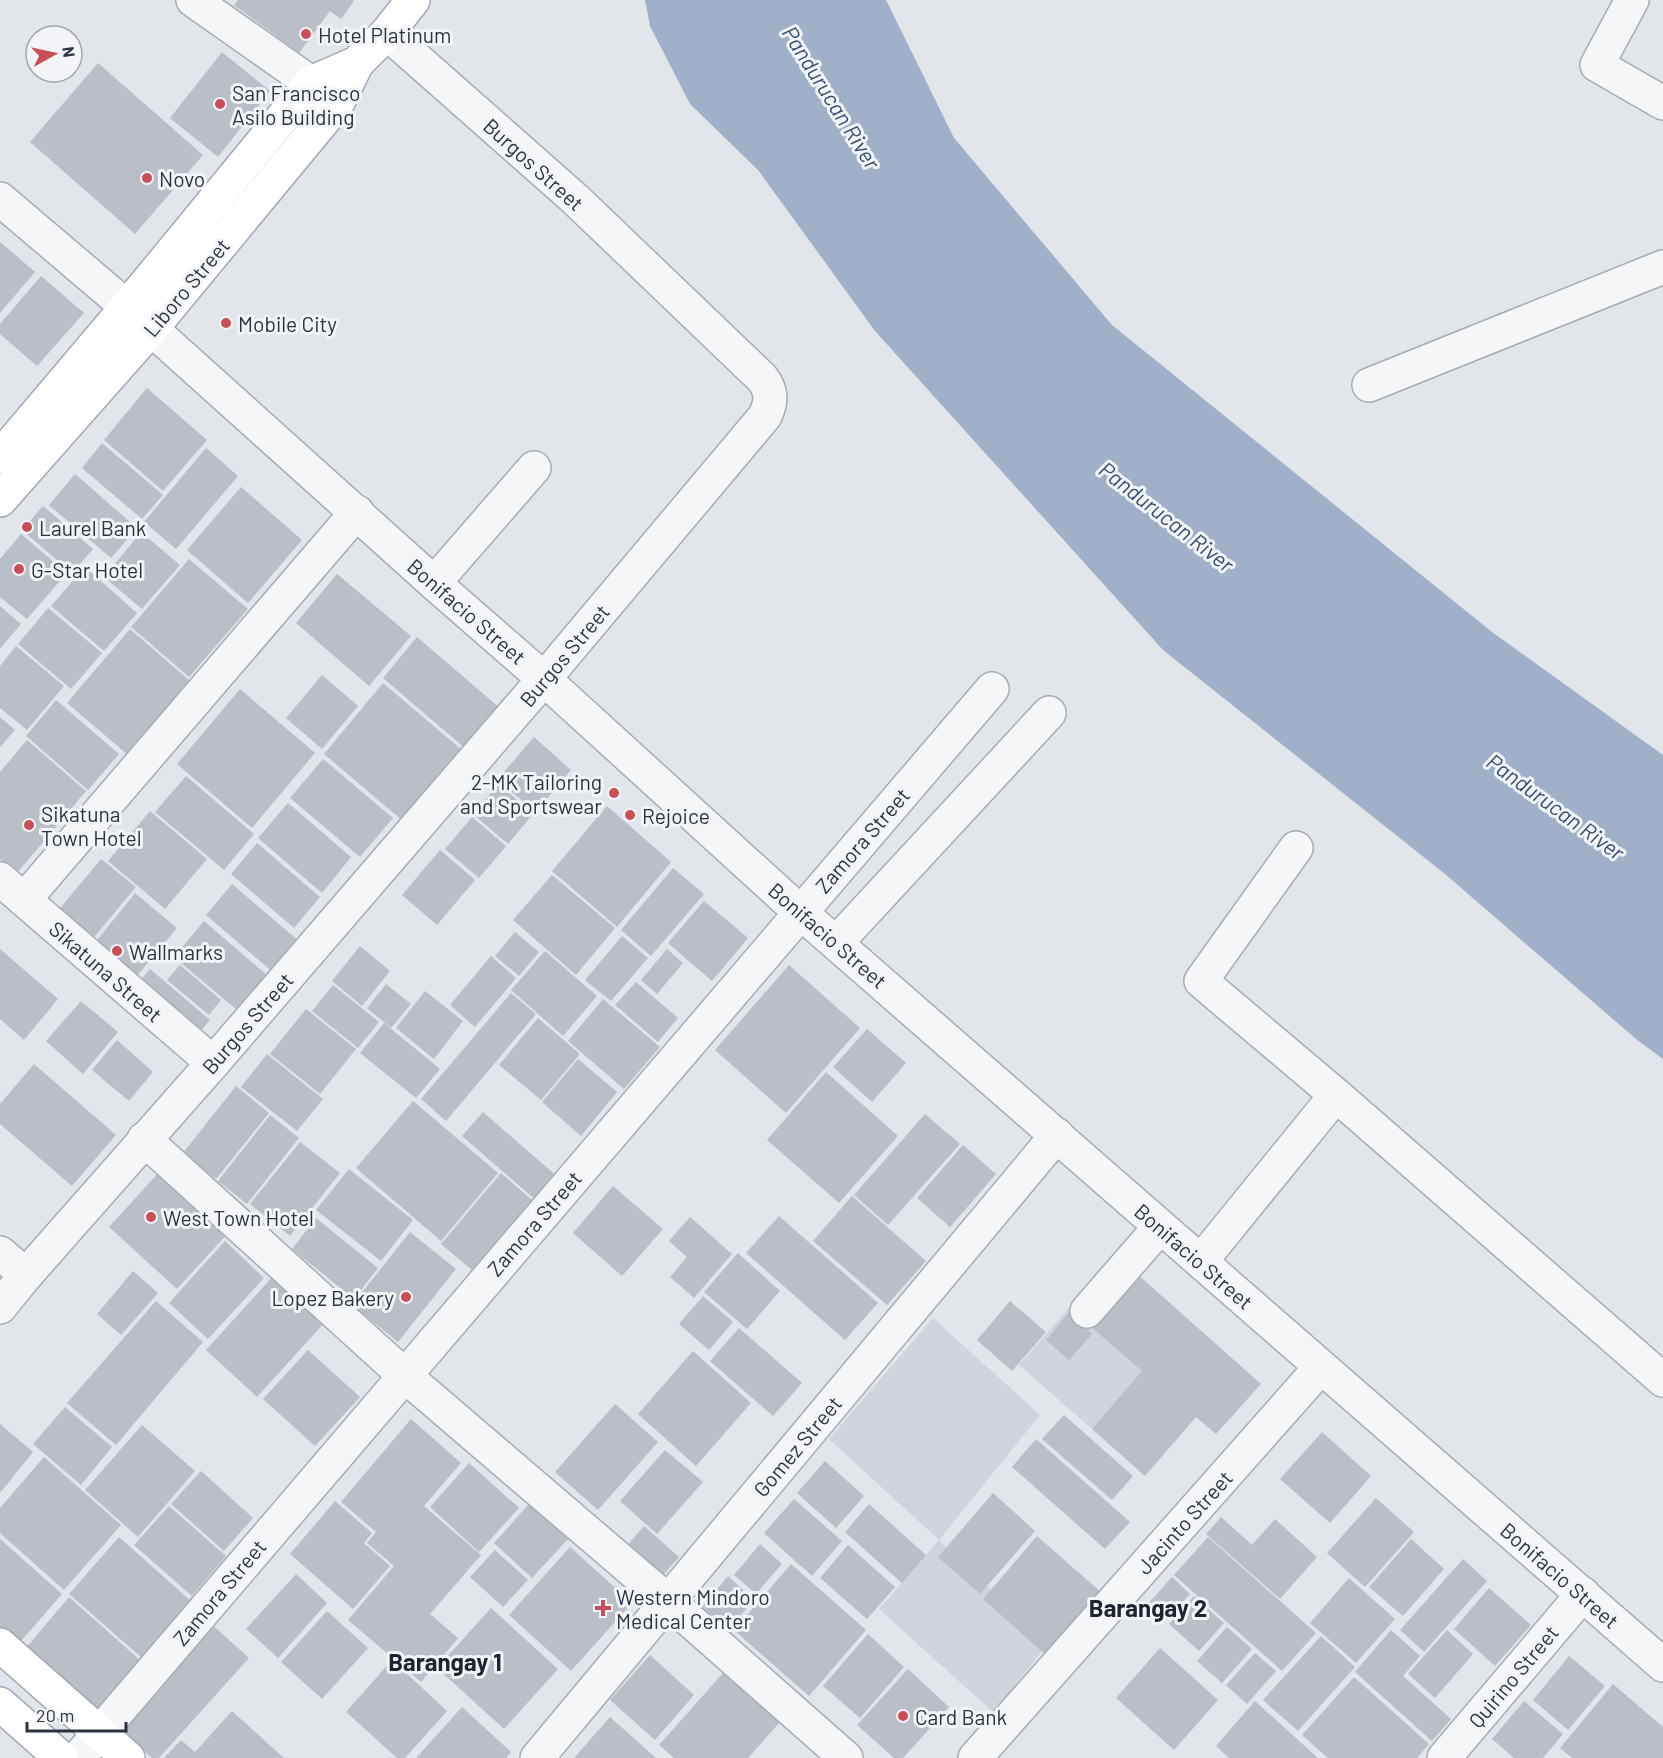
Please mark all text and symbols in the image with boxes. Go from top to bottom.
water label: Pandurucan River [778,21,887,174]
place label: Hotel Platinum [318,22,451,47]
north arrow [24,24,84,84]
marker: Hotel Platinum [299,27,313,41]
text: N [59,45,79,58]
place label: San Francisco Asilo Building [232,80,360,129]
marker: San Francisco Asilo Building [213,97,227,111]
street label: Burgos Street [479,113,589,215]
place label: Novo [159,166,205,191]
marker: Novo [140,171,154,185]
street label: Liboro Street [138,233,234,341]
place label: Mobile City [238,311,337,336]
marker: Mobile City [219,316,233,330]
water label: Pandurucan River [1095,455,1240,577]
place label: Laurel Bank [39,515,146,540]
marker: Laurel Bank [20,520,34,534]
street label: Bonifacio Street [403,553,531,669]
place label: G-Star Hotel [31,557,143,582]
marker: G-Star Hotel [12,562,26,576]
street label: Burgos Street [514,599,614,711]
water label: Pandurucan River [1482,747,1631,865]
place label: 2-MK Tailoring and Sportswear [460,769,602,818]
street label: Zamora Street [810,782,914,898]
marker: 2-MK Tailoring and Sportswear [607,786,621,800]
place label: Sikatuna Town Hotel [41,801,142,850]
place label: Rejoice [642,803,710,828]
marker: Rejoice [623,808,637,822]
marker: Sikatuna Town Hotel [22,818,36,832]
street label: Bonifacio Street [764,877,892,993]
street label: Sikatuna Street [45,915,167,1027]
place label: Wallmarks [129,939,223,964]
marker: Wallmarks [110,944,124,958]
street label: Burgos Street [196,967,298,1079]
street label: Zamora Street [482,1165,586,1281]
street label: Bonifacio Street [1130,1198,1258,1314]
place label: West Town Hotel [163,1205,314,1230]
marker: West Town Hotel [144,1210,158,1224]
place label: Lopez Bakery [271,1285,394,1310]
marker: Lopez Bakery [399,1290,413,1304]
street label: Gomez Street [748,1391,846,1501]
street label: Jacinto Street [1131,1465,1237,1579]
street label: Bonifacio Street [1496,1517,1624,1633]
street label: Zamora Street [167,1534,271,1650]
place label: Western Mindoro Medical Center [616,1584,770,1633]
district label: Barangay 2 [1089,1593,1207,1622]
marker: Western Mindoro Medical Center [594,1599,612,1617]
street label: Quirino Street [1463,1620,1563,1732]
district label: Barangay 1 [388,1647,502,1676]
scale bar [27,1695,126,1733]
text: 20 m [36,1704,74,1726]
place label: Card Bank [915,1704,1007,1729]
marker: Card Bank [896,1709,910,1723]

